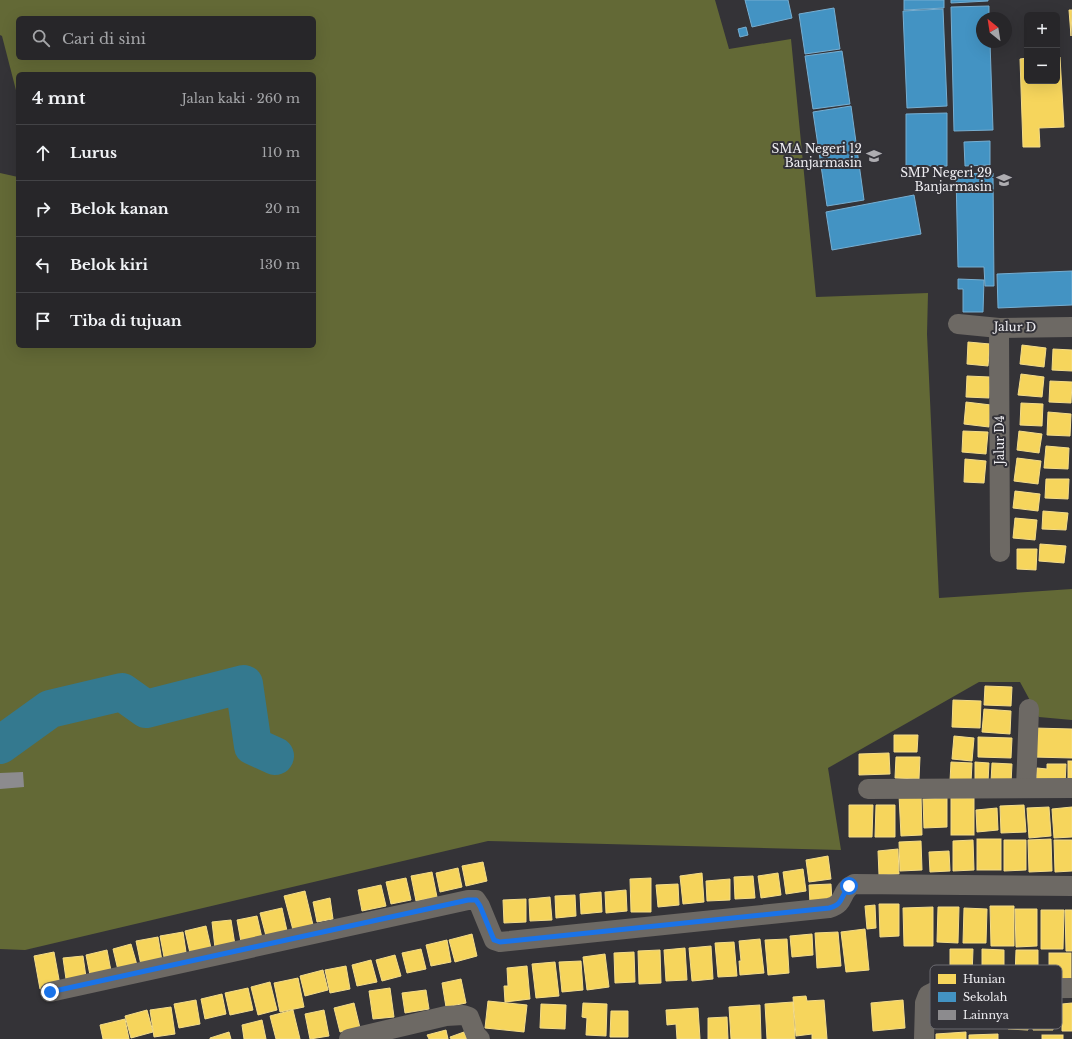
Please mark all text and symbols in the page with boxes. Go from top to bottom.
north arrow [976,12,1012,48]
map controls [1024,12,1060,84]
button: + [1024,12,1060,48]
search box [16,16,316,60]
icon: search [30,27,52,49]
text: Cari di sini [62,29,146,48]
button: − [1024,48,1060,84]
text: 4 mnt [32,88,85,109]
text: Jalan kaki · 260 m [182,90,300,107]
place label: SMA Negeri 12 Banjarmasin [772,141,862,170]
icon: ahead [32,142,54,164]
text: Lurus [70,143,117,162]
text: 110 m [261,144,300,161]
school or university icon: SMA Negeri 12 Banjarmasin [865,147,883,165]
place label: SMP Negeri 29 Banjarmasin [900,165,992,194]
school or university icon: SMP Negeri 29 Banjarmasin [995,171,1013,189]
icon: right [32,198,54,220]
text: Belok kanan [70,199,169,218]
text: 20 m [265,200,300,217]
icon: left [32,254,54,276]
text: Belok kiri [70,255,148,274]
text: 130 m [259,256,300,273]
icon: arrive [32,310,54,332]
text: Tiba di tujuan [70,311,182,330]
street label: Jalur D [992,319,1036,334]
street label: Jalur D4 [992,415,1007,467]
route start [840,877,858,895]
legend [930,965,1062,1029]
text: Hunian [963,972,1006,986]
route end [41,983,59,1001]
text: Sekolah [963,990,1008,1004]
text: Lainnya [963,1008,1010,1022]

